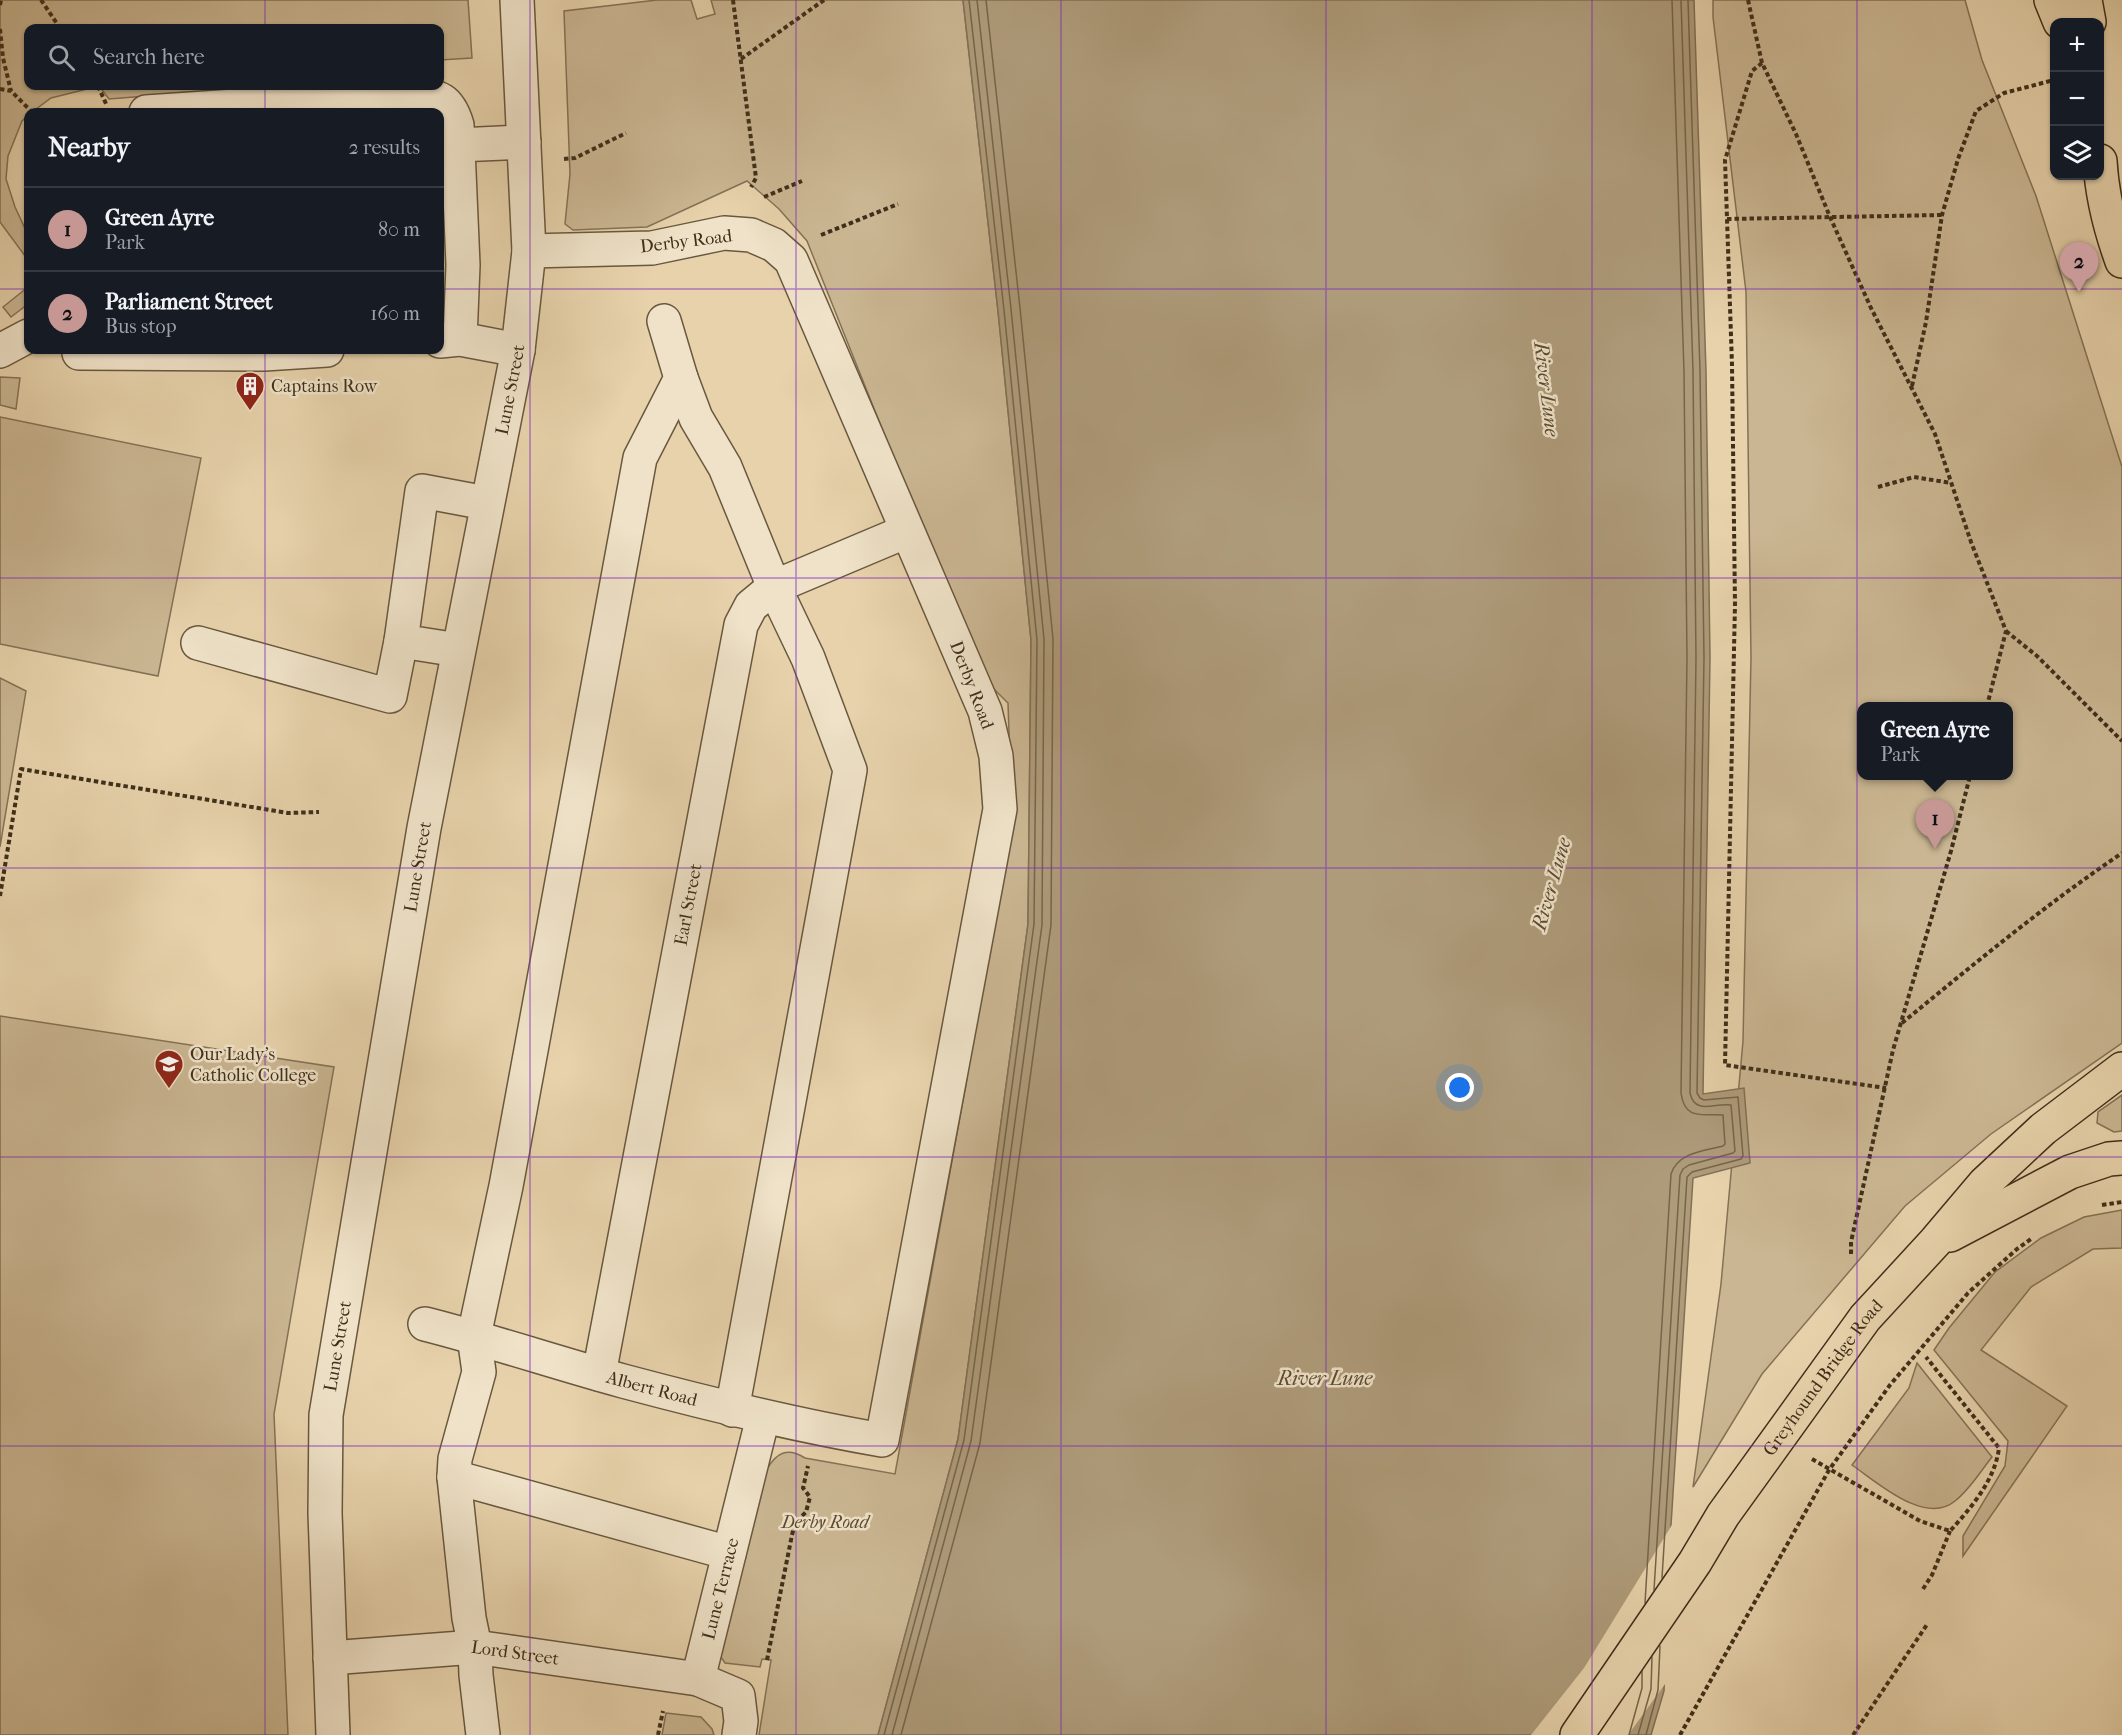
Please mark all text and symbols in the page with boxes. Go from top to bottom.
map controls [2050,18,2104,180]
button: + [2050,18,2104,72]
search box [24,24,444,90]
icon: search [45,41,78,74]
text: Search here [93,44,205,70]
button: − [2050,72,2104,126]
button: layers [2050,126,2104,180]
text: Nearby [48,132,130,163]
text: 2 results [349,136,420,159]
text: Green Ayre [105,205,214,231]
text: 1 [64,218,71,241]
text: 80 m [378,218,420,241]
street label: Derby Road [639,225,734,258]
text: Park [105,231,145,254]
pin: 2 [2060,242,2098,292]
text: Parliament Street [105,289,273,315]
text: 2 [62,302,73,325]
text: 160 m [370,302,420,325]
text: Bus stop [105,315,177,338]
water label: River Lune [1529,339,1564,438]
street label: Lune Street [492,343,530,437]
building icon: Captains Row [234,370,266,412]
place label: Captains Row [271,376,378,397]
street label: Derby Road [945,638,998,732]
popup [1857,702,2013,780]
text: Green Ayre [1880,717,1990,743]
text: Park [1880,743,1920,766]
pin: 1 [1916,800,1954,849]
street label: Lune Street [400,819,436,914]
water label: River Lune [1527,834,1576,935]
street label: Earl Street [670,861,707,947]
place label: Our Lady's Catholic College [190,1044,316,1086]
school or university icon: Our Lady's Catholic College [153,1048,185,1090]
your location [1445,1073,1474,1102]
street label: Greyhound Bridge Road [1759,1295,1888,1460]
street label: Lune Street [320,1299,356,1393]
street label: Albert Road [603,1367,700,1411]
water label: River Lune [1276,1367,1373,1390]
park label: Derby Road [780,1512,871,1533]
street label: Lune Terrace [698,1536,744,1642]
street label: Lord Street [470,1637,561,1670]

